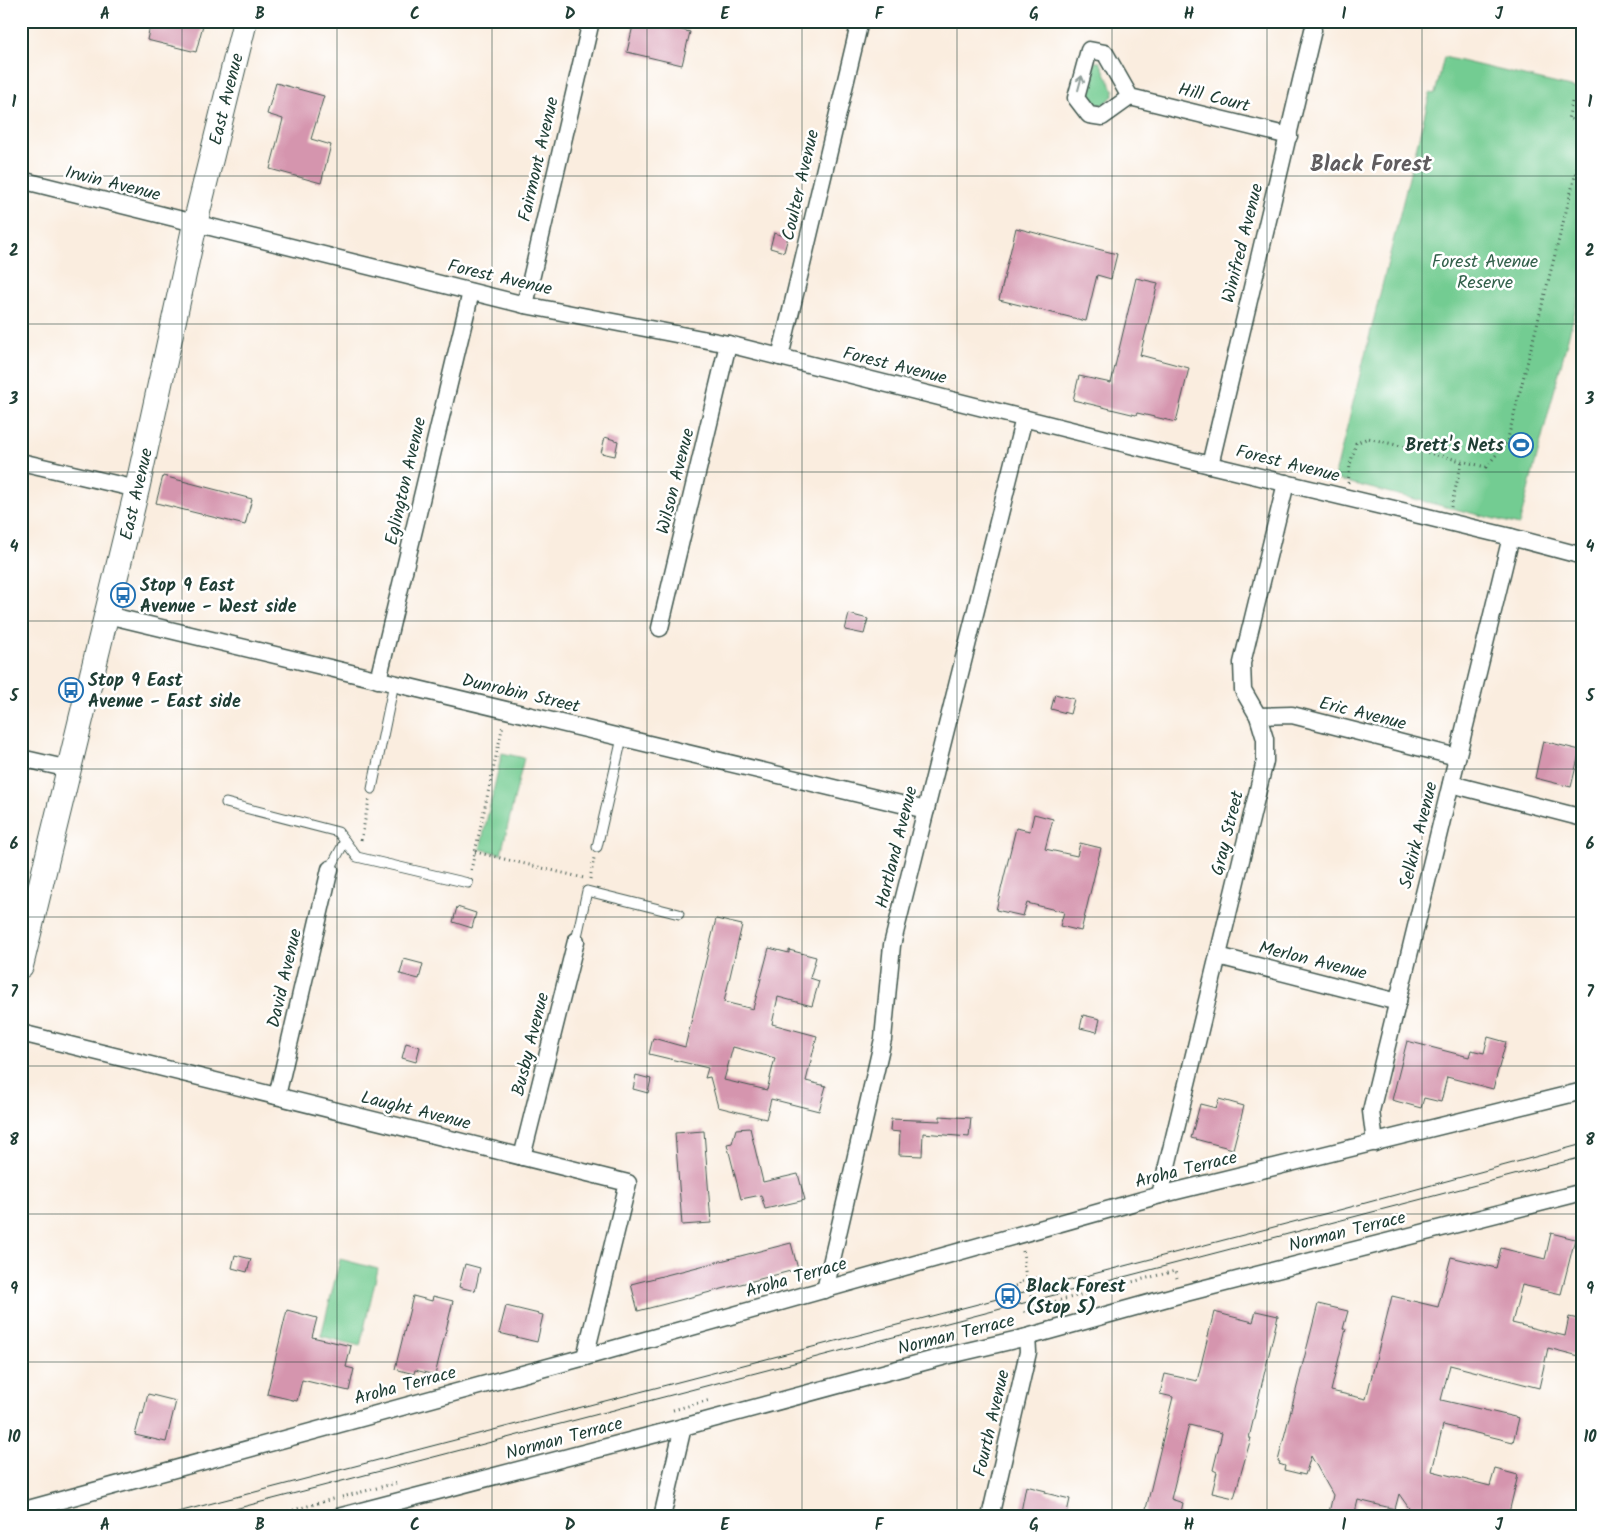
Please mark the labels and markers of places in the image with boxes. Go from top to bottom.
place label: Brett's Nets [1405,432,1505,461]
sports icon: Brett's Nets [1508,432,1534,458]
place label: Stop 9 East Avenue - West side [140,572,297,622]
bus stop icon: Stop 9 East Avenue - West side [110,582,136,608]
place label: Stop 9 East Avenue - East side [88,667,241,717]
bus stop icon: Stop 9 East Avenue - East side [58,677,84,703]
place label: Black Forest (Stop 5) [1026,1273,1126,1323]
bus stop icon: Black Forest (Stop 5) [995,1283,1021,1309]

